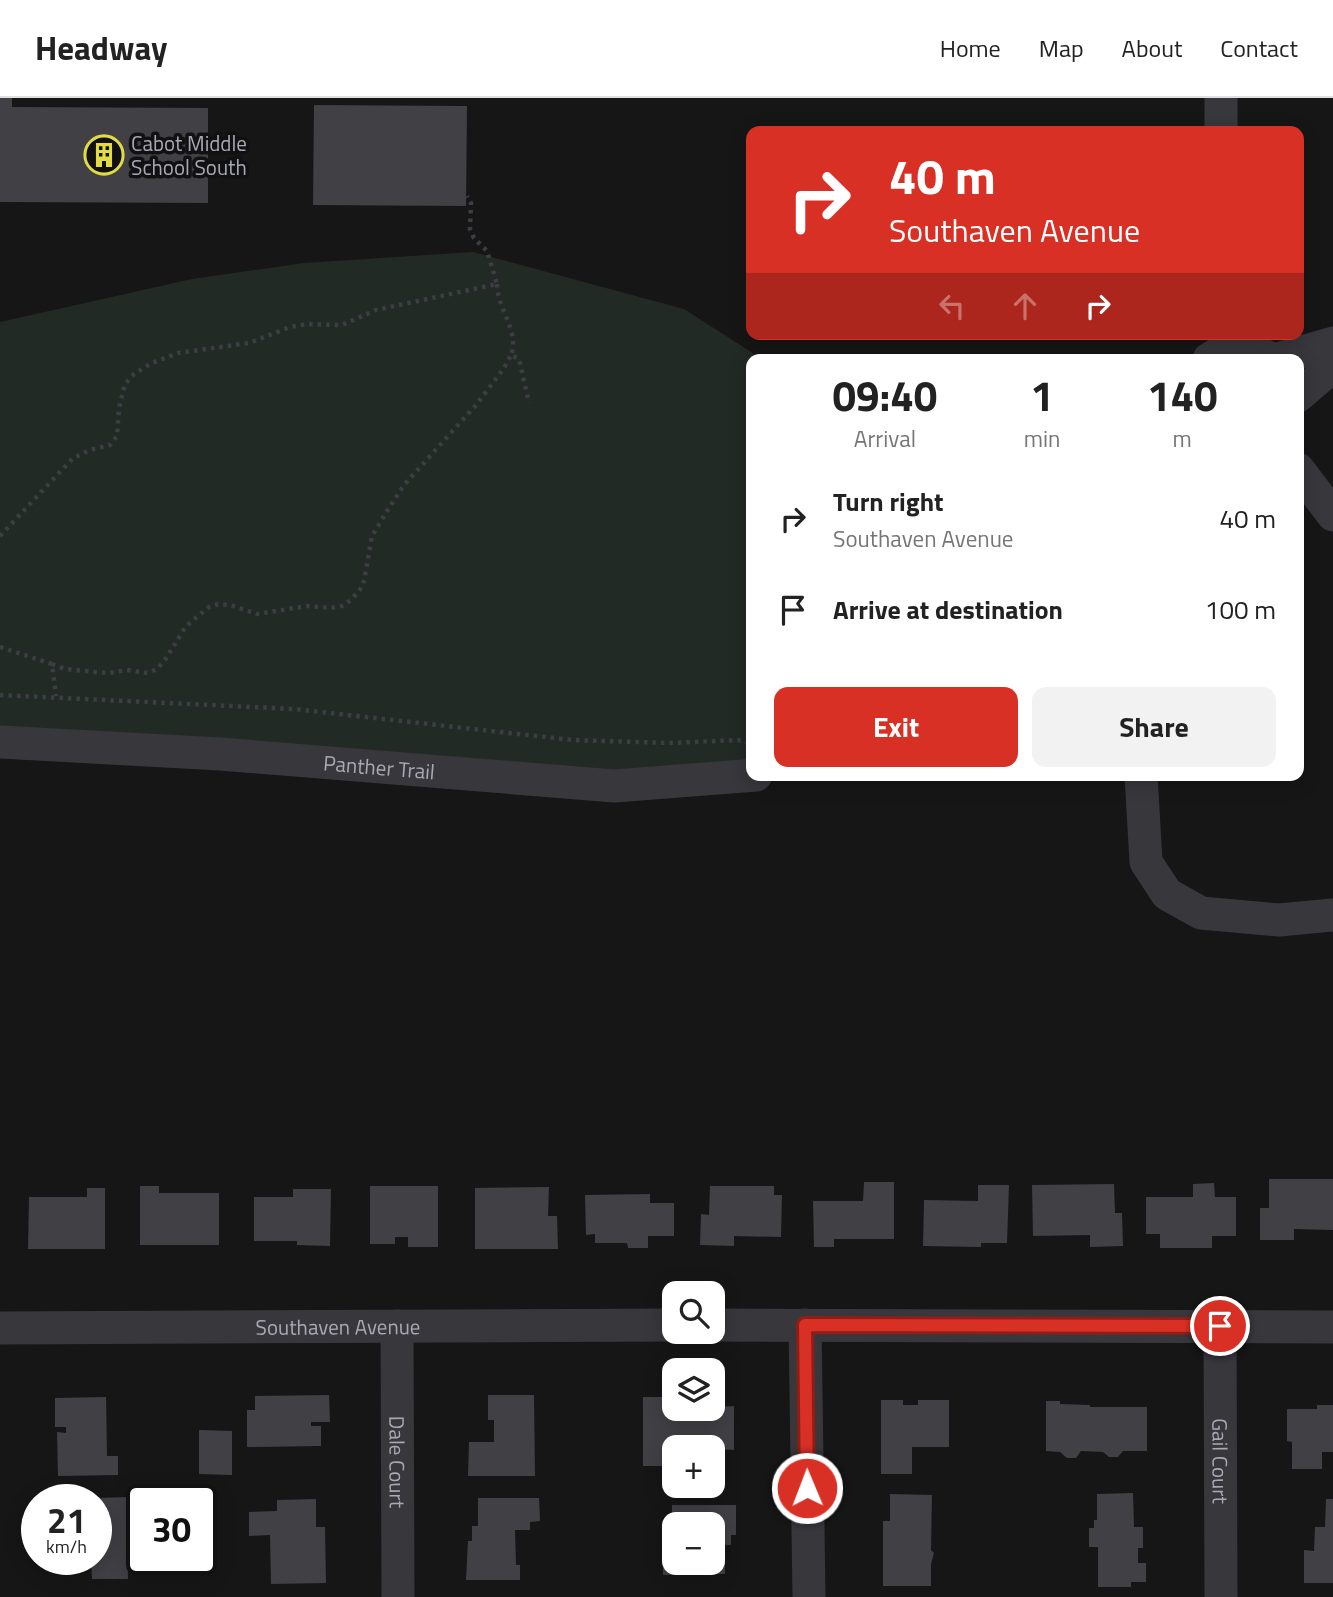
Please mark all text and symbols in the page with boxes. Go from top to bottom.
text: Headway [35,23,168,73]
text: Home [940,30,1001,66]
text: Map [1039,30,1084,66]
text: About [1122,30,1182,66]
text: Contact [1220,30,1298,66]
place label: Cabot Middle School South [131,127,247,183]
building icon: Cabot Middle School South [83,134,125,176]
text: 40 m [889,138,996,213]
icon: right [774,154,865,245]
text: Southaven Avenue [889,206,1140,254]
icon: left [933,287,971,325]
icon: ahead [1006,287,1044,325]
icon: right [1079,287,1117,325]
text: 09:40 [832,363,937,427]
text: 1 [1030,363,1054,427]
text: 140 [1147,363,1217,427]
text: Arrival [854,421,916,456]
text: min [1024,421,1060,456]
text: m [1173,421,1192,456]
text: Turn right [833,482,944,521]
text: 40 m [1219,499,1276,538]
icon: right [774,500,812,538]
text: Southaven Avenue [833,521,1013,556]
text: Arrive at destination [833,590,1063,629]
text: 100 m [1205,590,1276,629]
icon: arrive [774,591,812,629]
button: Exit [774,687,1018,767]
button: Share [1032,687,1276,767]
street label: Panther Trail [322,746,436,787]
map controls [662,1281,725,1575]
button: search [662,1281,725,1344]
pin [1190,1296,1250,1356]
icon: arrive [1201,1307,1239,1345]
street label: Southaven Avenue [255,1310,421,1343]
button: layers [662,1358,725,1421]
street label: Dale Court [381,1416,414,1509]
street label: Gail Court [1204,1418,1237,1505]
button: + [662,1435,725,1498]
position arrow [770,1451,844,1525]
speed limit sign: 30 [126,1484,217,1575]
text: 21 [47,1493,86,1547]
button: − [662,1512,725,1575]
text: km/h [46,1533,87,1560]

